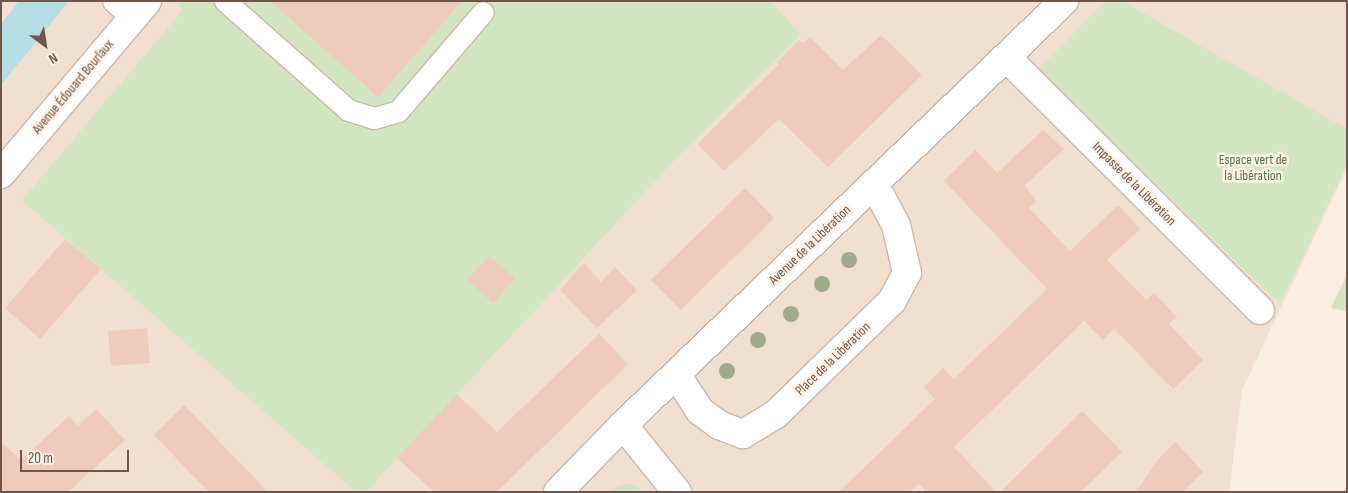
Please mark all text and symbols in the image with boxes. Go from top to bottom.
north arrow [20,20,70,70]
street label: Avenue Édouard Bourlaux [29,36,117,138]
text: N [45,49,61,67]
street label: Impasse de la Libération [1089,139,1179,229]
park label: Espace vert de la Libération [1219,152,1287,184]
street label: Avenue de la Libération [766,202,854,288]
street label: Place de la Libération [792,319,874,399]
scale bar [22,440,131,472]
text: 20 m [28,449,53,468]

